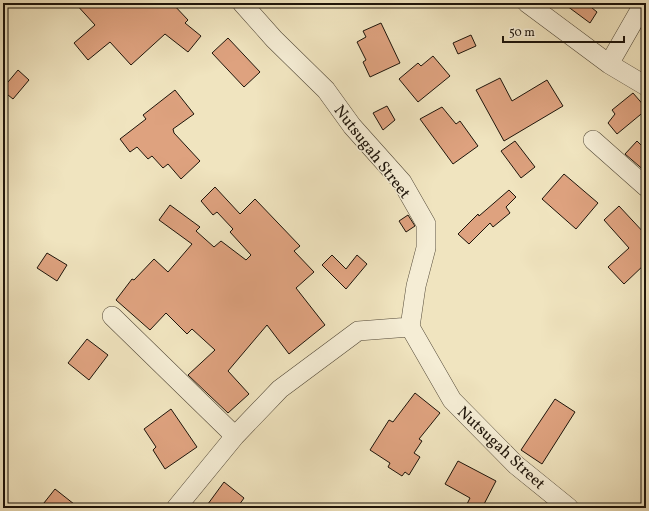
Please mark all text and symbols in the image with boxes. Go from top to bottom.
scale bar [503,18,624,44]
text: 50 m [509,25,535,41]
street label: Nutsugah Street [328,101,415,204]
street label: Nutsugah Street [452,402,550,495]

